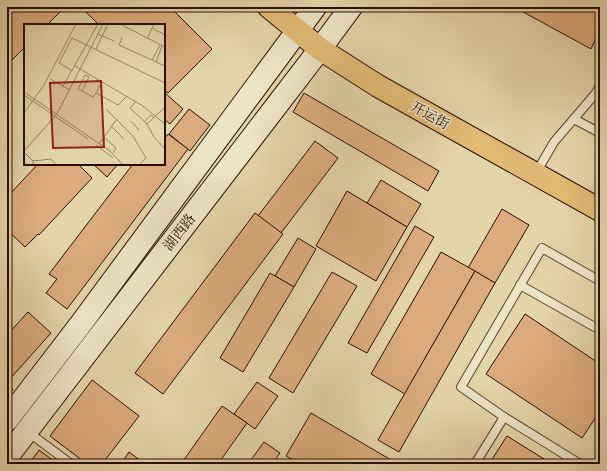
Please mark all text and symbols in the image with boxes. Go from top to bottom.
inset map [24,24,165,165]
street label: 开运街 [407,97,453,133]
street label: 湖西路 [159,210,199,254]

